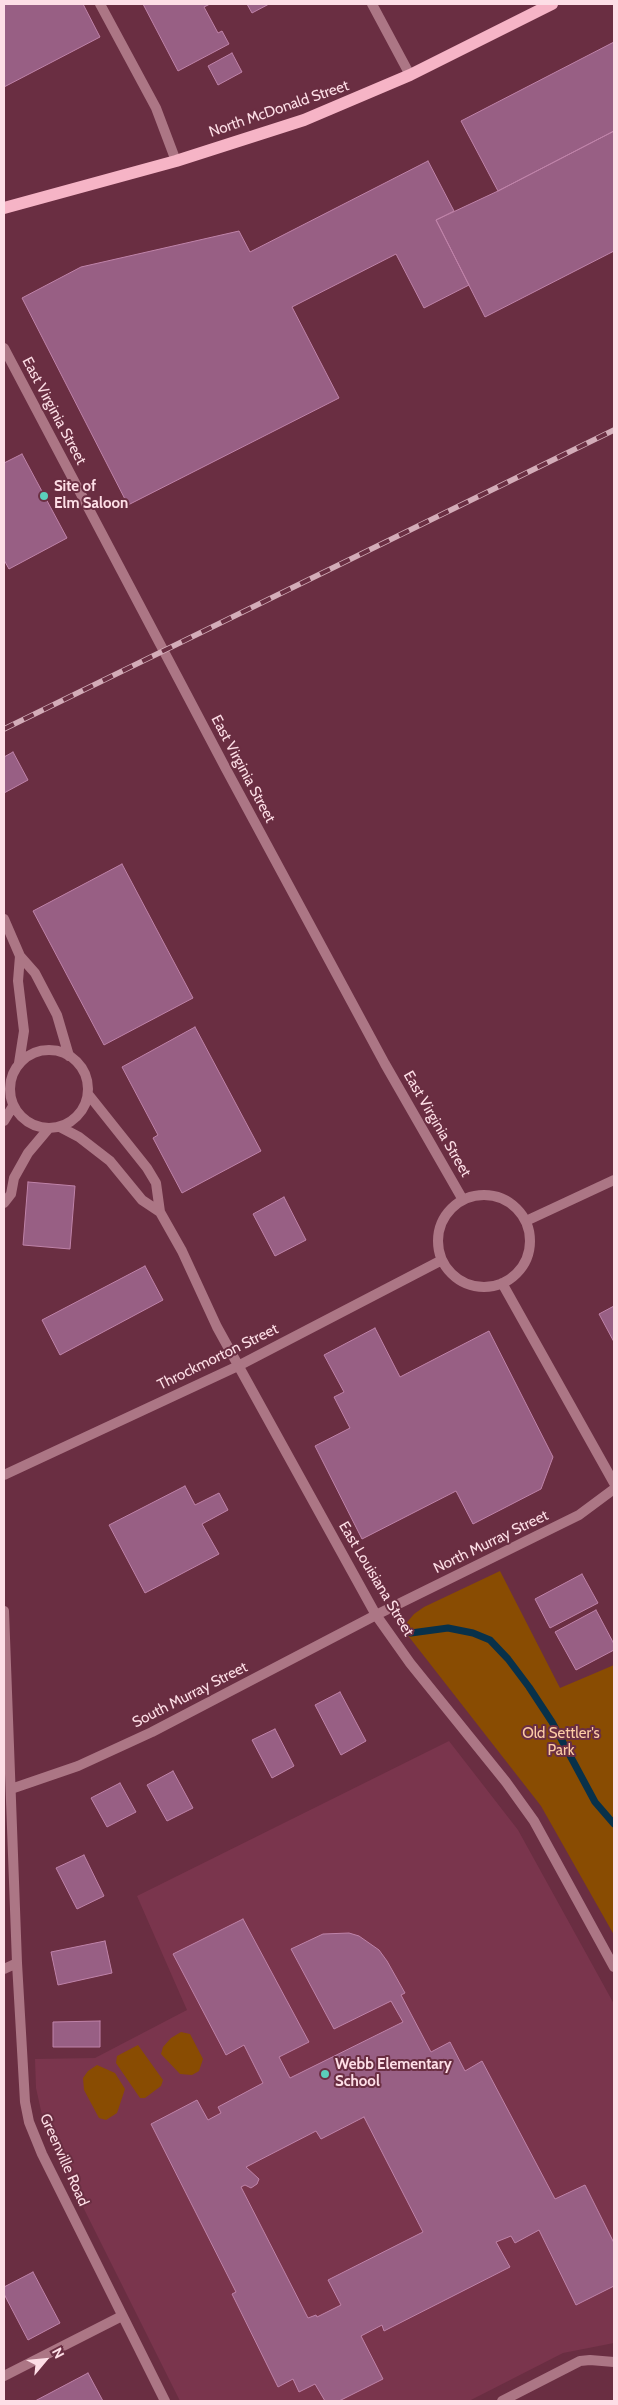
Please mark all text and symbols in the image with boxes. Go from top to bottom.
street label: North McDonald Street [207,77,351,141]
street label: East Virginia Street [18,354,90,468]
place label: Site of Elm Saloon [54,478,128,513]
marker: Site of Elm Saloon [38,490,50,502]
street label: East Virginia Street [207,712,279,826]
street label: East Virginia Street [399,1068,475,1180]
street label: Throckmorton Street [155,1320,281,1394]
street label: North Murray Street [431,1506,551,1578]
street label: East Louisiana Street [335,1518,417,1640]
street label: South Murray Street [129,1658,251,1732]
park label: Old Settler's Park [522,1725,600,1760]
place label: Webb Elementary School [335,2056,452,2091]
marker: Webb Elementary School [319,2068,331,2080]
street label: Greenville Road [36,2111,92,2209]
north arrow [20,2335,70,2385]
text: N [48,2344,69,2362]

